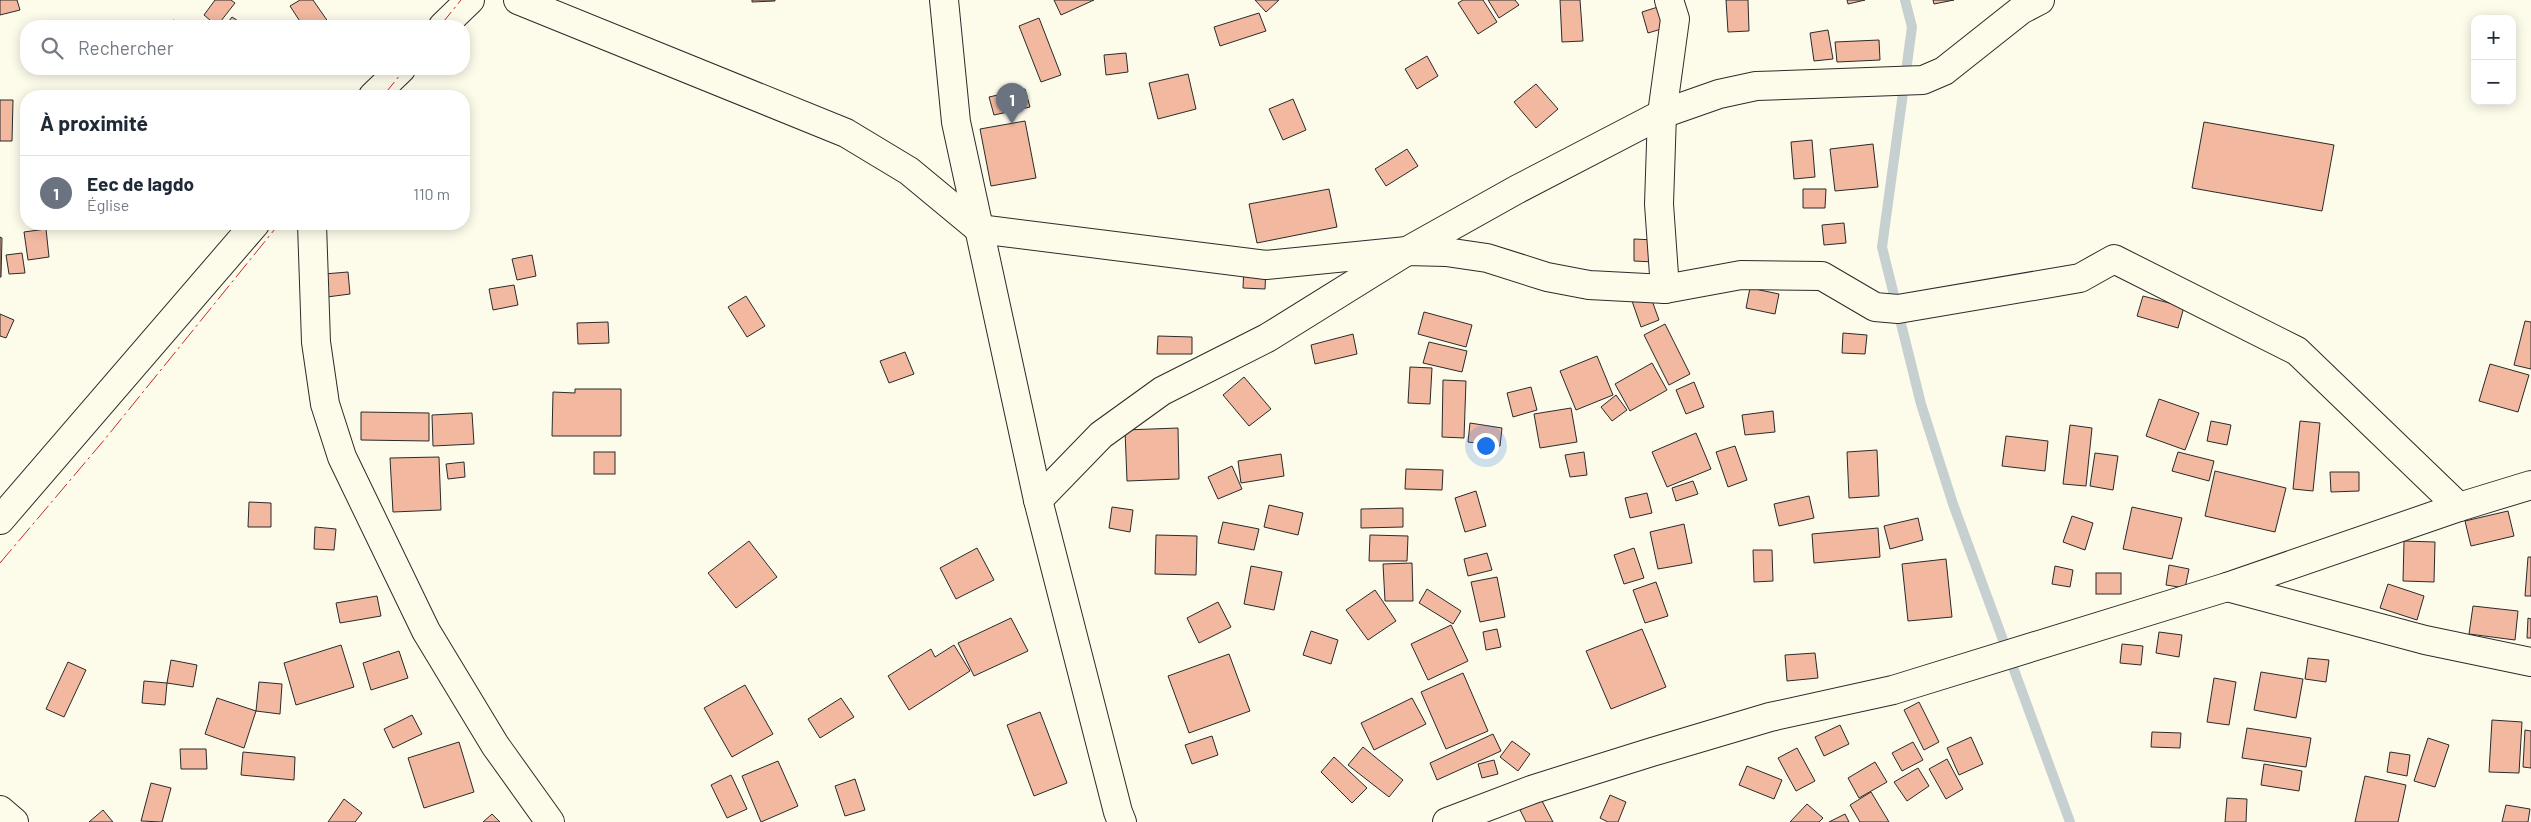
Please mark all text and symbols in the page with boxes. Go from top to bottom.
map controls [2471,15,2516,105]
button: + [2471,15,2516,60]
search box [20,20,470,75]
icon: search [38,34,66,62]
text: Rechercher [78,36,174,59]
button: − [2471,60,2516,105]
pin: 1 [996,83,1028,124]
text: À proximité [40,110,148,135]
text: Eec de lagdo [87,172,194,195]
text: 1 [53,184,59,203]
text: 110 m [413,184,450,203]
text: Église [87,195,129,214]
your location [1473,433,1499,459]

